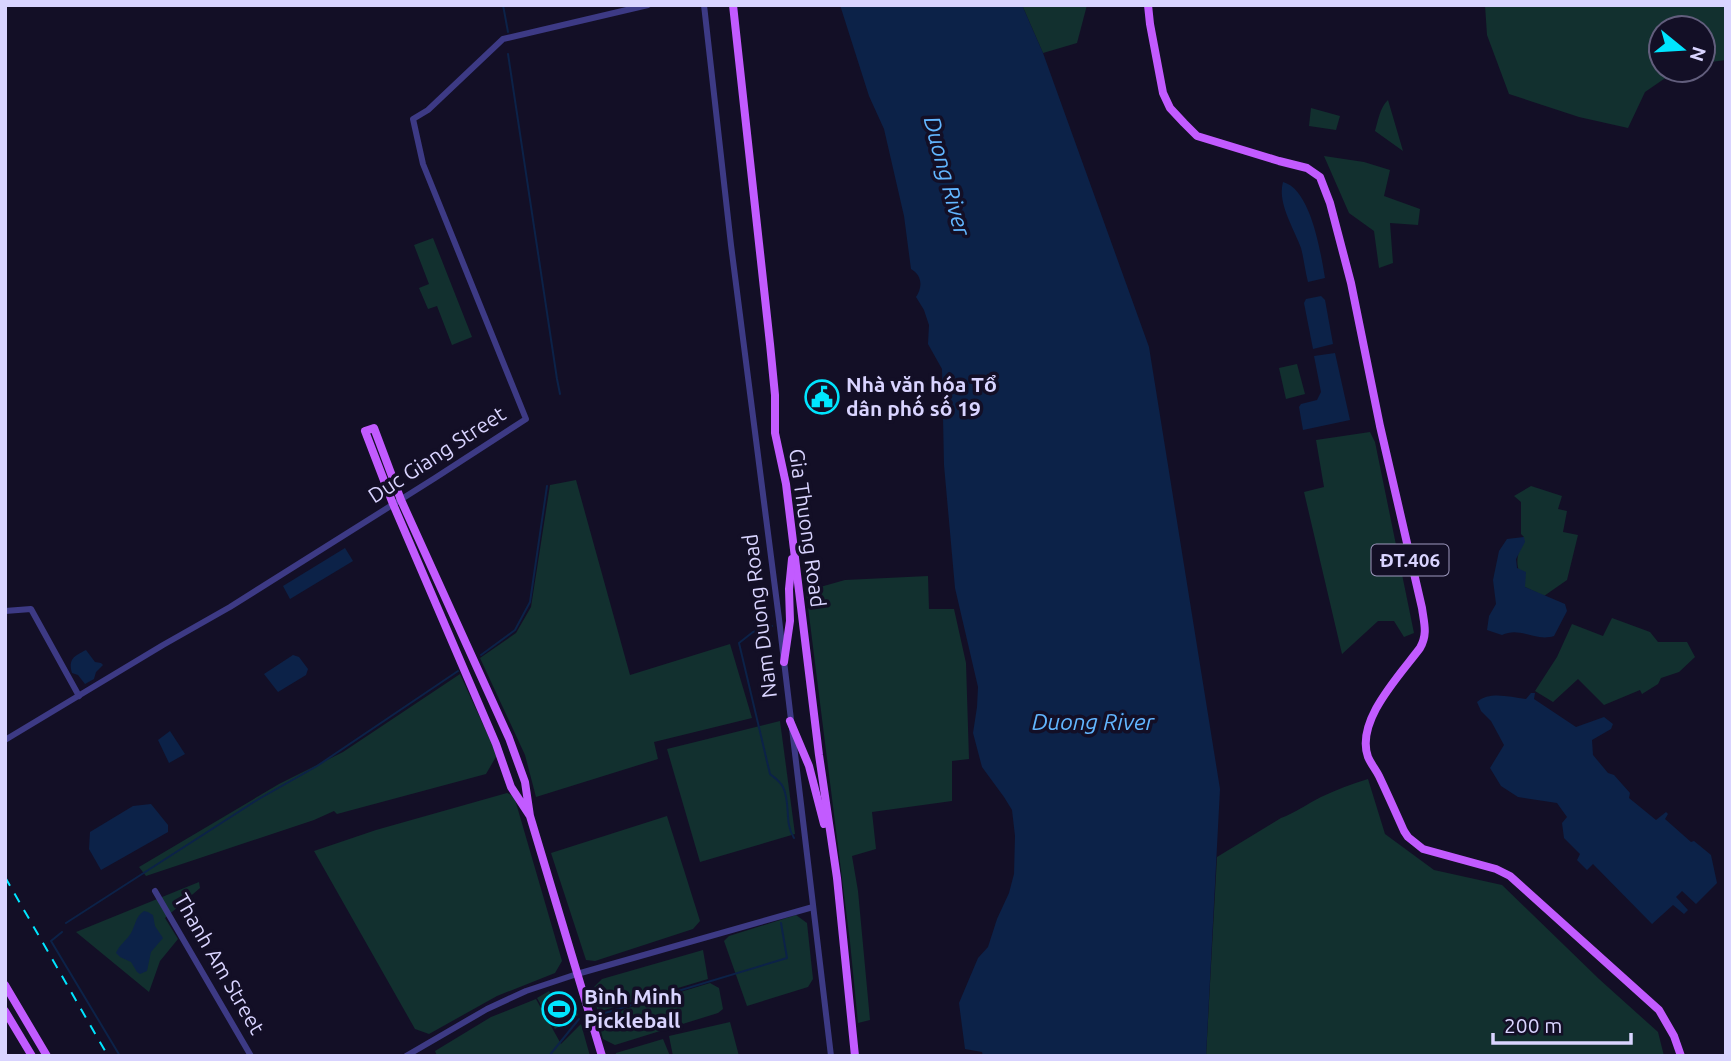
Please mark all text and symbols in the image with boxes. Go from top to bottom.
north arrow [1647,14,1717,84]
text: N [1686,44,1711,64]
water label: Duong River [920,113,976,240]
place label: Nhà văn hóa Tổ dân phố số 19 [846,372,997,420]
public building icon: Nhà văn hóa Tổ dân phố số 19 [803,378,841,416]
street label: Duc Giang Street [363,401,510,507]
street label: Gia Thuong Road [785,447,831,609]
street label: Nam Duong Road [737,533,781,700]
road number: ĐT.406 [1372,544,1448,576]
water label: Duong River [1032,709,1156,734]
street label: Thanh Am Street [170,889,270,1038]
place label: Bình Minh Pickleball [584,984,682,1032]
sports icon: Bình Minh Pickleball [540,990,578,1028]
scale bar [1493,1002,1631,1046]
text: 200 m [1504,1013,1562,1037]

